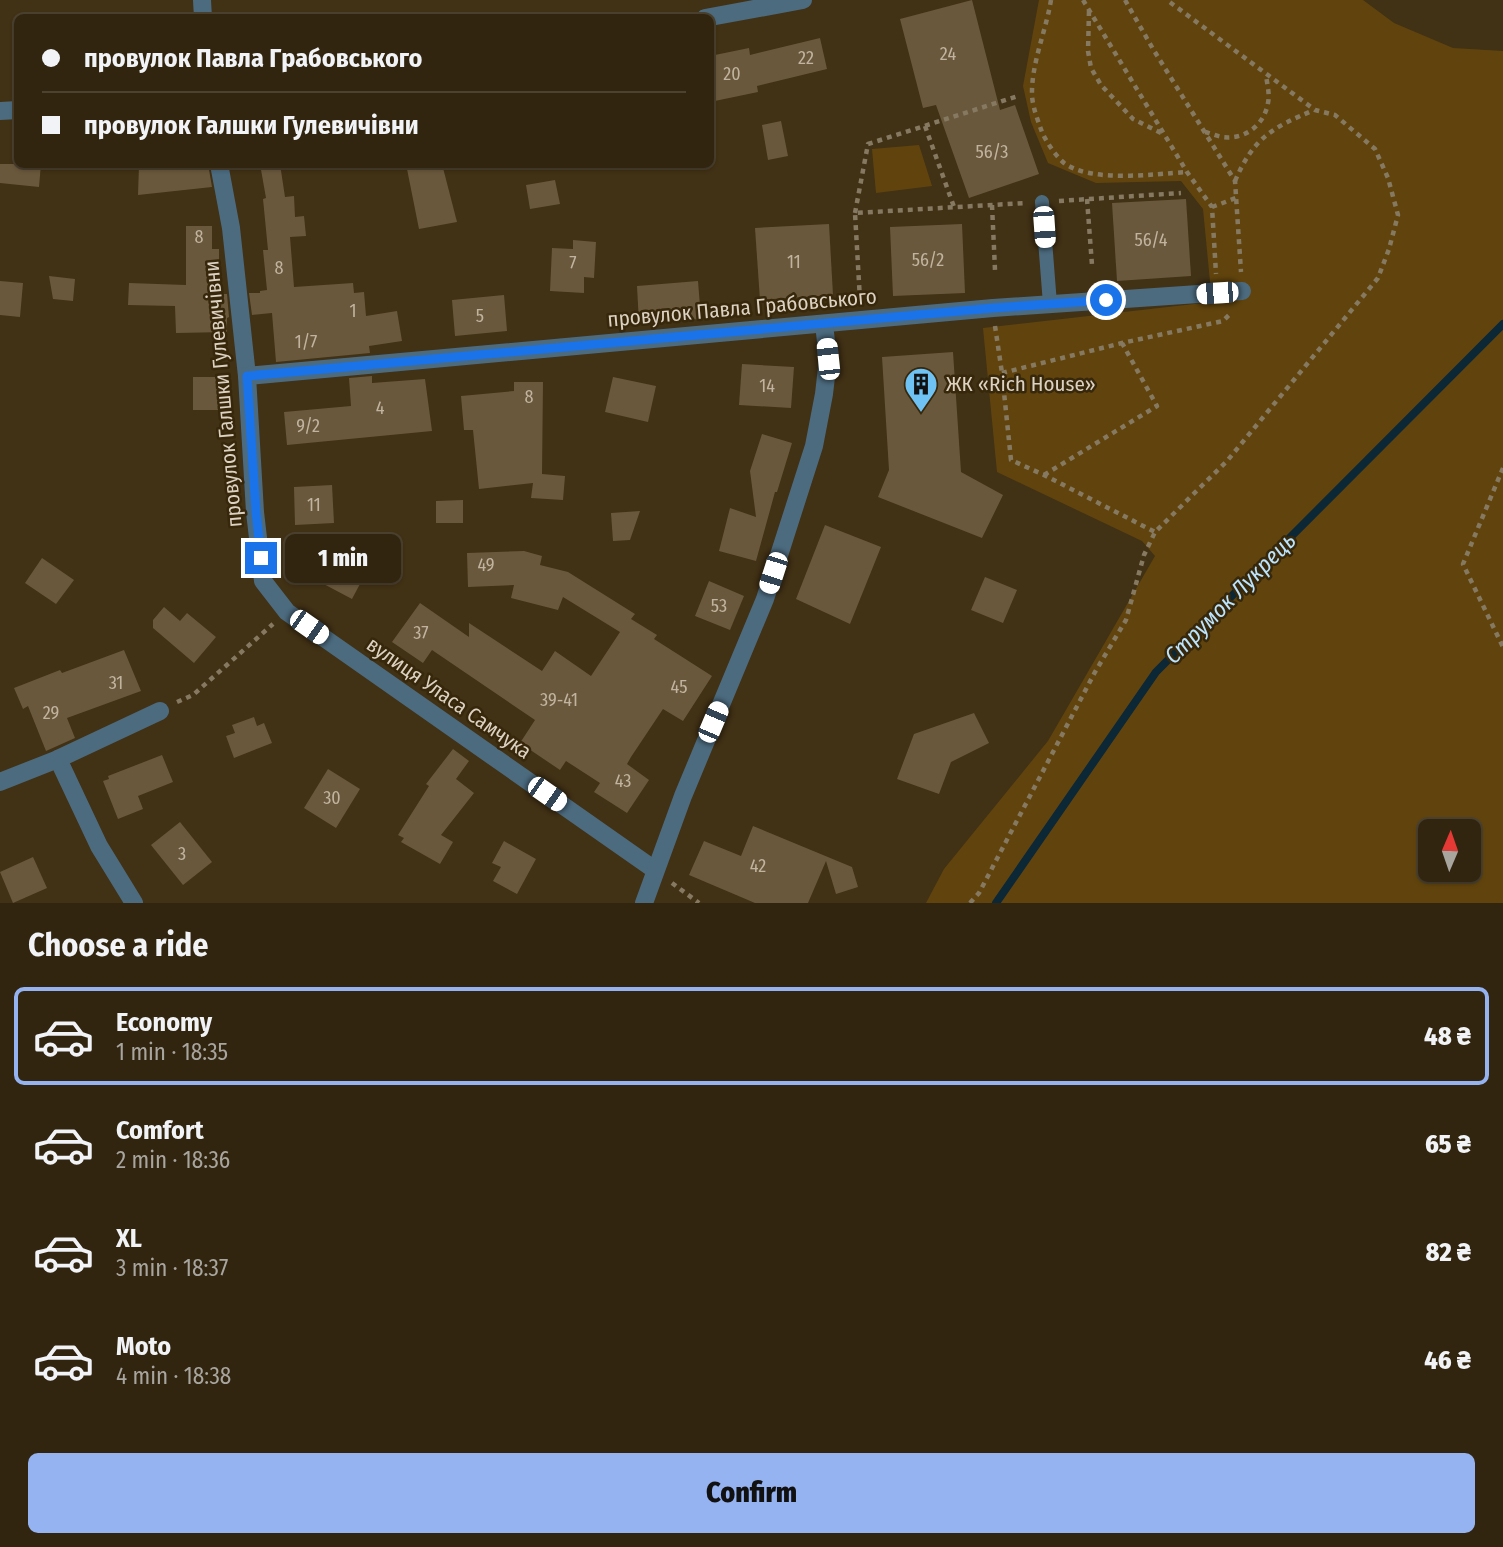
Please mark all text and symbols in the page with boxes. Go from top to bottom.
text: провулок Павла Грабовського [84,43,422,74]
house number: 24 [940,43,956,65]
house number: 22 [798,47,814,69]
house number: 20 [723,63,741,85]
text: провулок Галшки Гулевичівни [84,110,419,141]
house number: 56/3 [976,141,1008,163]
car [1033,205,1056,249]
house number: 8 [195,226,204,248]
house number: 56/4 [1134,229,1168,251]
house number: 56/2 [912,249,944,271]
house number: 11 [787,251,801,273]
house number: 7 [569,252,577,274]
house number: 8 [275,257,284,279]
street label: провулок Галшки Гулевичівни [198,259,248,529]
car [1196,281,1239,305]
street label: провулок Павла Грабовського [606,283,878,333]
route start [1090,284,1122,316]
house number: 1 [349,300,357,322]
house number: 5 [476,305,484,327]
house number: 1/7 [295,331,317,353]
car [816,337,841,381]
building icon: ЖК «Rich House» [902,365,940,414]
place label: ЖК «Rich House» [946,371,1096,397]
house number: 14 [759,375,775,397]
house number: 8 [525,386,534,408]
house number: 4 [376,397,385,419]
house number: 9/2 [296,415,320,437]
house number: 11 [307,494,321,516]
water label: Струмок Лукрець [1159,527,1301,669]
callout: 1 min [286,534,401,582]
route end [245,542,277,574]
text: 1 min [318,544,368,572]
car [757,550,790,596]
house number: 49 [477,554,495,576]
house number: 53 [711,595,727,617]
car [286,606,333,648]
house number: 37 [413,622,429,644]
street label: вулиця Уласа Самчука [362,631,536,765]
house number: 31 [109,672,123,694]
house number: 45 [671,676,687,698]
house number: 39-41 [540,689,578,711]
car [696,699,731,745]
house number: 29 [43,702,59,724]
house number: 43 [615,770,631,792]
car [524,773,571,815]
house number: 30 [323,787,341,809]
north arrow [1418,819,1480,882]
map controls [1418,819,1481,882]
house number: 3 [178,843,186,865]
house number: 42 [750,855,766,877]
text: Choose a ride [28,926,209,964]
icon: car [32,1005,95,1068]
text: Economy [116,1007,212,1038]
text: 48 ₴ [1424,1021,1471,1052]
text: 1 min · 18:35 [116,1038,228,1066]
icon: car [32,1113,95,1176]
text: Comfort [116,1115,204,1146]
text: 65 ₴ [1425,1129,1471,1160]
text: 2 min · 18:36 [116,1146,230,1174]
icon: car [32,1221,95,1284]
text: XL [116,1223,142,1254]
text: 82 ₴ [1426,1237,1471,1268]
text: 3 min · 18:37 [116,1254,228,1282]
icon: car [32,1329,95,1392]
text: Moto [116,1331,171,1362]
text: 46 ₴ [1424,1345,1471,1376]
text: 4 min · 18:38 [116,1362,231,1390]
button: Confirm [28,1453,1475,1533]

